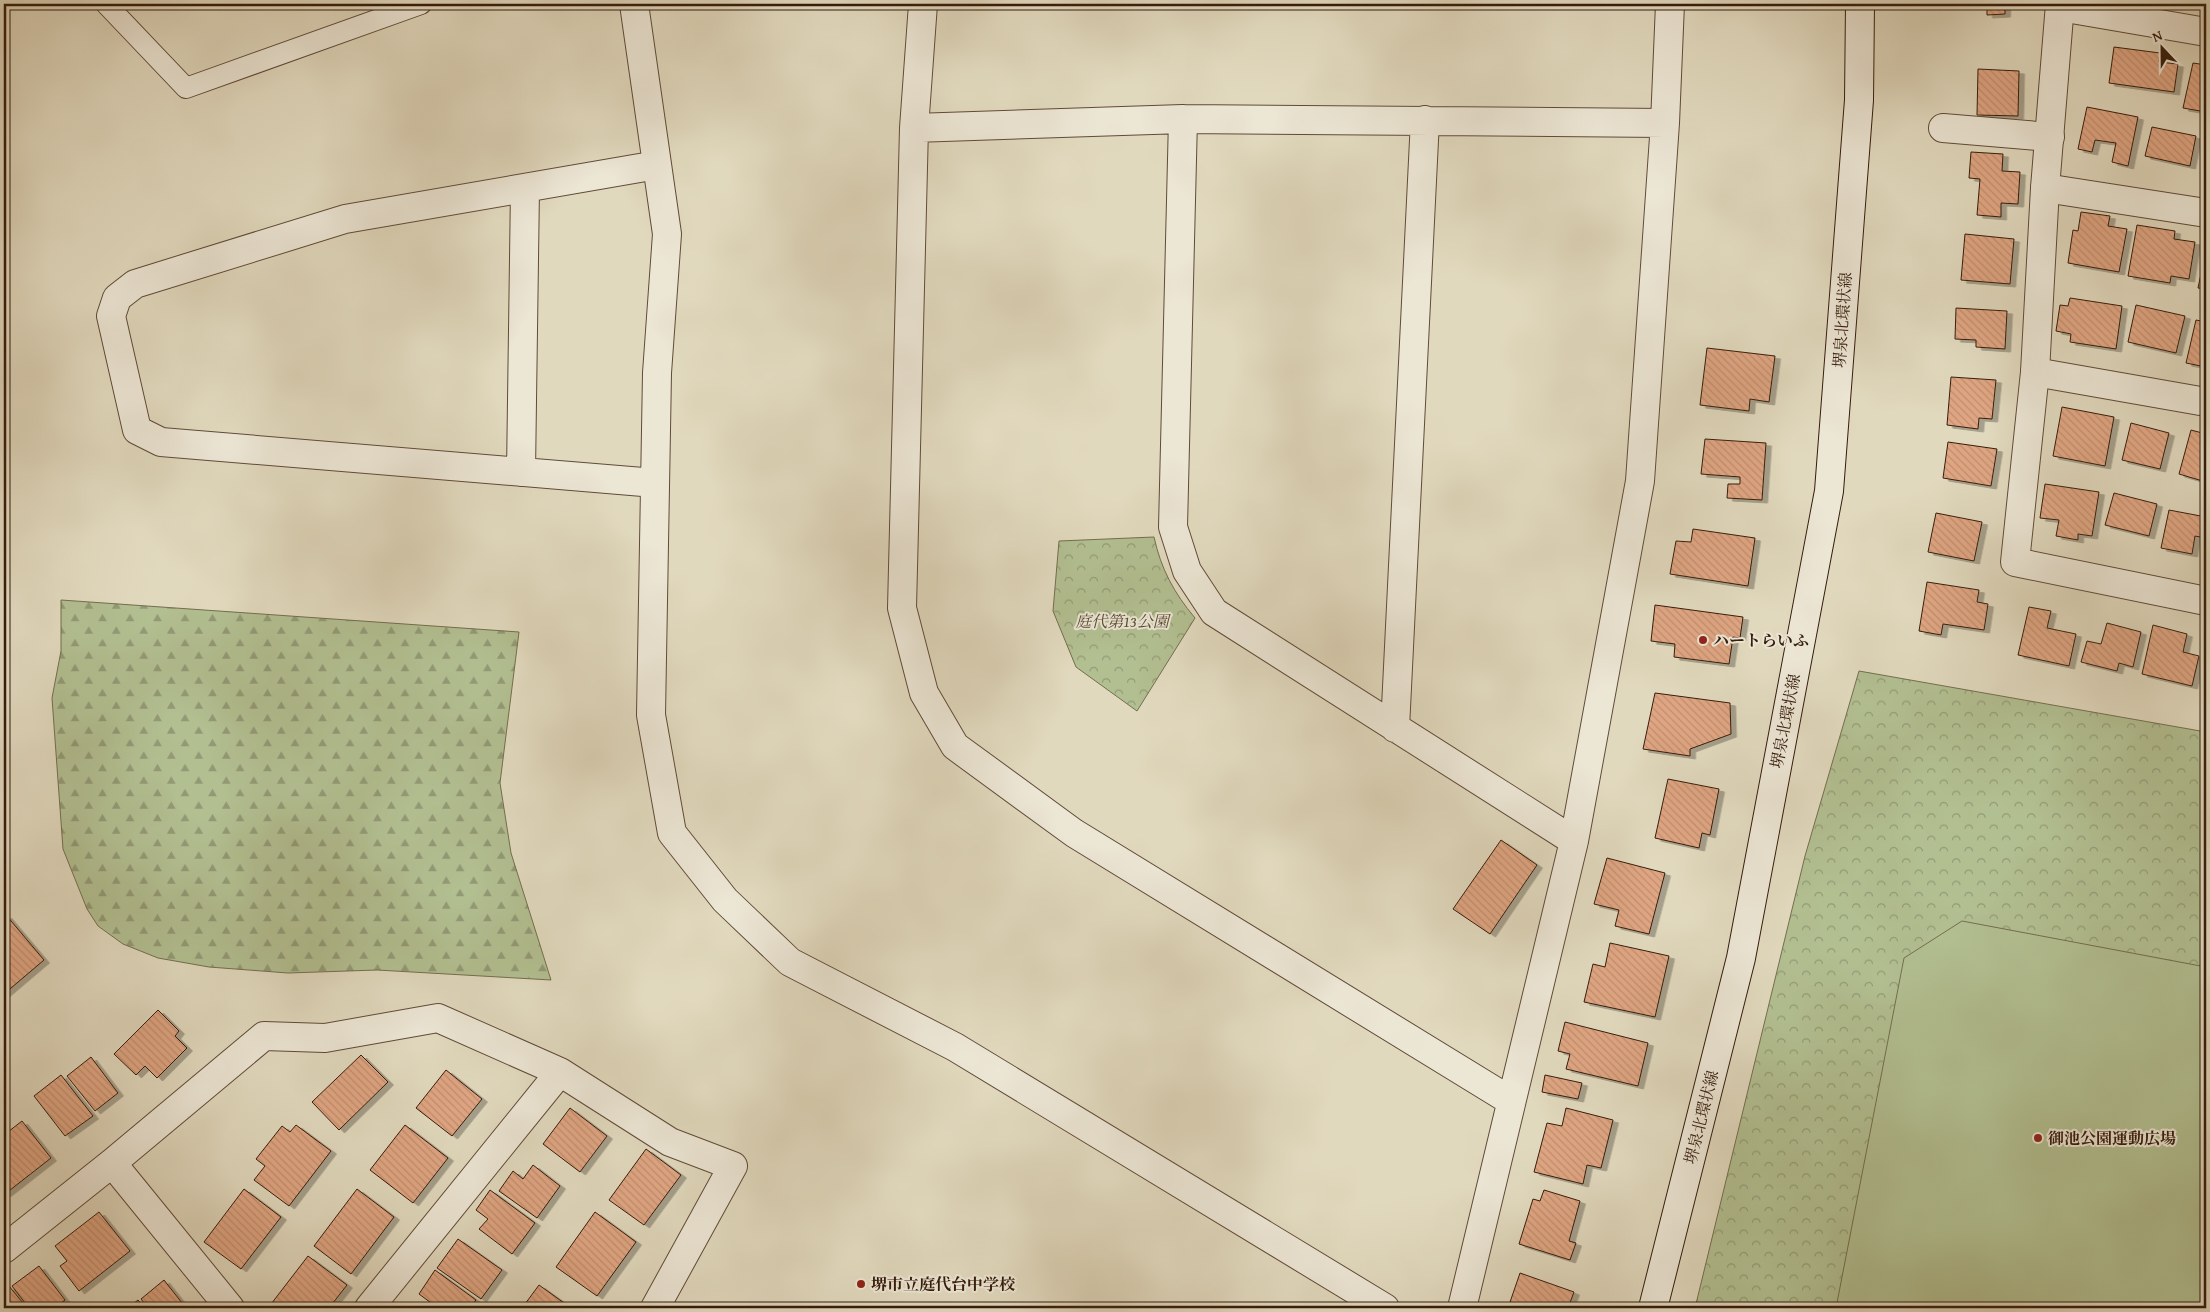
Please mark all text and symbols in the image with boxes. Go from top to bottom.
north arrow [2138,22,2188,72]
text: N [2149,25,2166,47]
street label: 堺泉北環状線 [1827,271,1857,369]
park label: 庭代第13公園 [1075,609,1172,633]
place label: ハートらいふ [1713,628,1809,652]
marker: ハートらいふ [1697,634,1709,646]
street label: 堺泉北環状線 [1764,672,1806,770]
street label: 堺泉北環状線 [1678,1068,1724,1166]
place label: 御池公園運動広場 [2048,1126,2176,1150]
marker: 御池公園運動広場 [2032,1132,2044,1144]
place label: 堺市立庭代台中学校 [871,1272,1016,1296]
marker: 堺市立庭代台中学校 [855,1278,867,1290]

